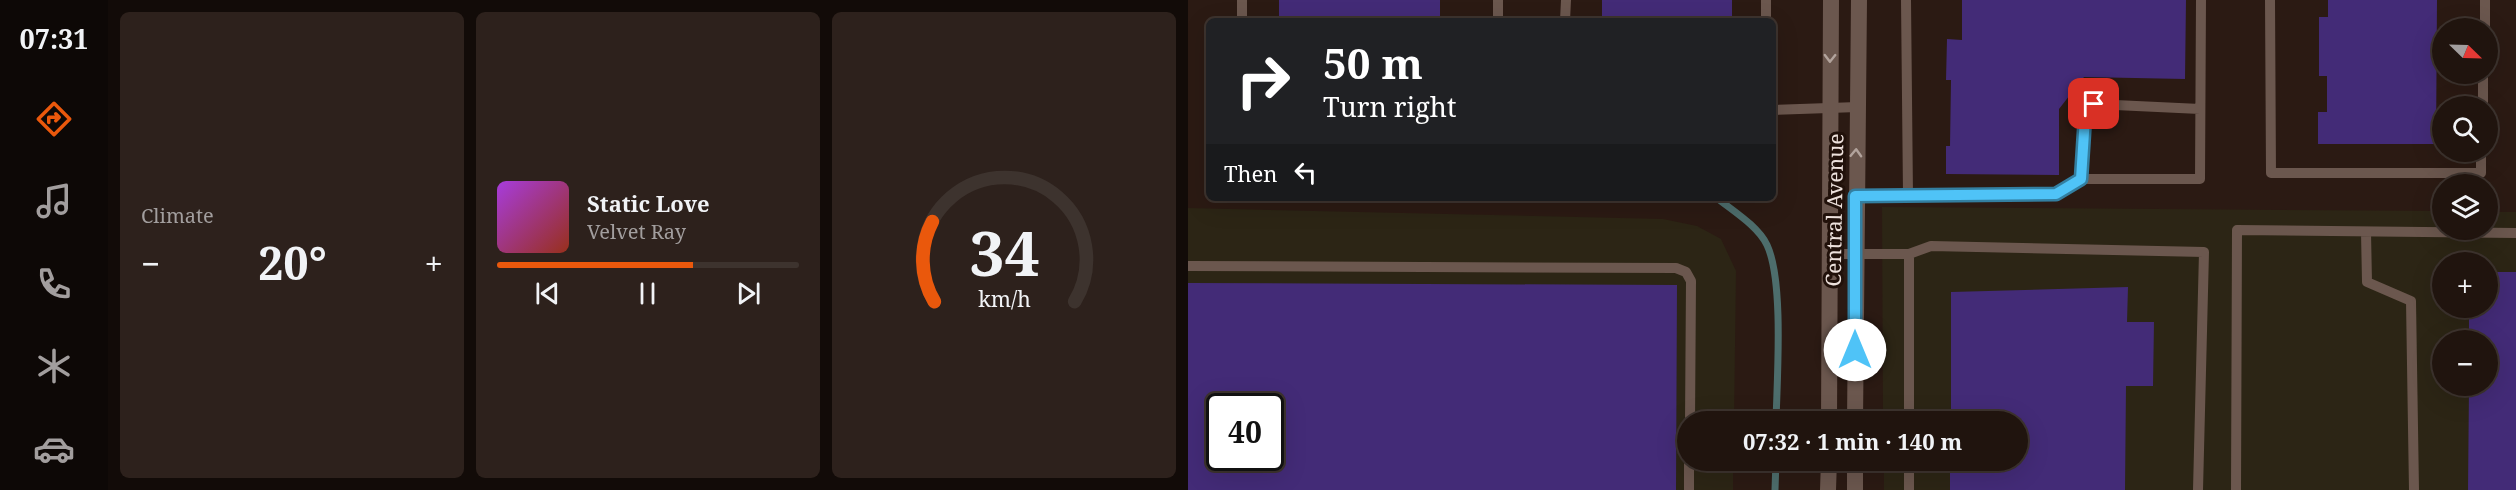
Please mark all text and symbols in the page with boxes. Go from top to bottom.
north arrow [2432,18,2498,84]
map controls [2432,18,2498,396]
text: 07:31 [19,20,89,57]
text: 50 m [1323,34,1423,91]
icon: right [1224,42,1302,120]
one-way arrow [1824,54,1836,63]
pin [2068,78,2119,129]
icon: arrive [2077,87,2110,120]
text: Turn right [1323,88,1456,125]
button: search [2432,96,2498,162]
icon: directions [33,98,75,140]
street label: Central Avenue [1819,133,1849,287]
one-way arrow [1850,149,1863,158]
icon: left [1289,156,1322,189]
text: Then [1224,158,1277,188]
button: layers [2432,174,2498,240]
icon: music [33,180,75,222]
text: Static Love [587,188,710,218]
text: Climate [141,202,214,229]
text: 34 [969,209,1039,294]
text: Velvet Ray [587,218,686,245]
text: 20° [258,232,327,293]
text: − [141,241,160,286]
text: + [425,241,443,286]
button: + [2432,252,2498,318]
icon: phone [33,263,75,305]
icon: previous [531,277,564,310]
icon: pause [631,277,664,310]
icon: next [732,277,765,310]
text: km/h [978,284,1031,313]
position arrow [1823,318,1887,382]
button: − [2432,330,2498,396]
icon: climate [33,345,75,387]
speed limit sign: 40 [1206,393,1284,471]
text: 07:32 · 1 min · 140 m [1743,426,1962,456]
icon: car [33,428,75,470]

